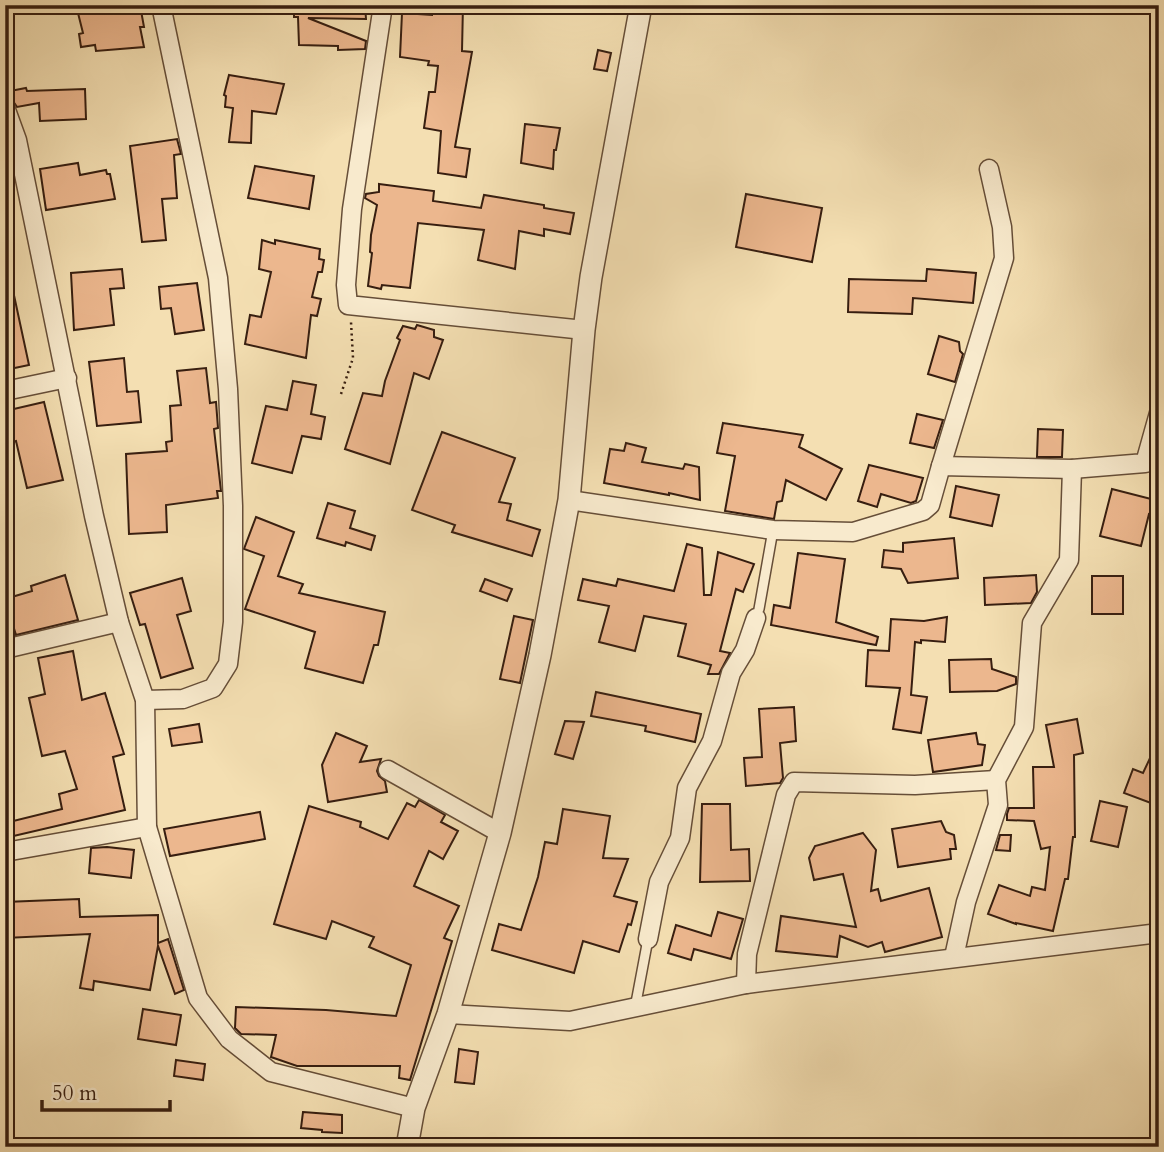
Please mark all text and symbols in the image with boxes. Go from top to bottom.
scale bar [42,1068,170,1112]
text: 50 m [52,1079,97,1108]

